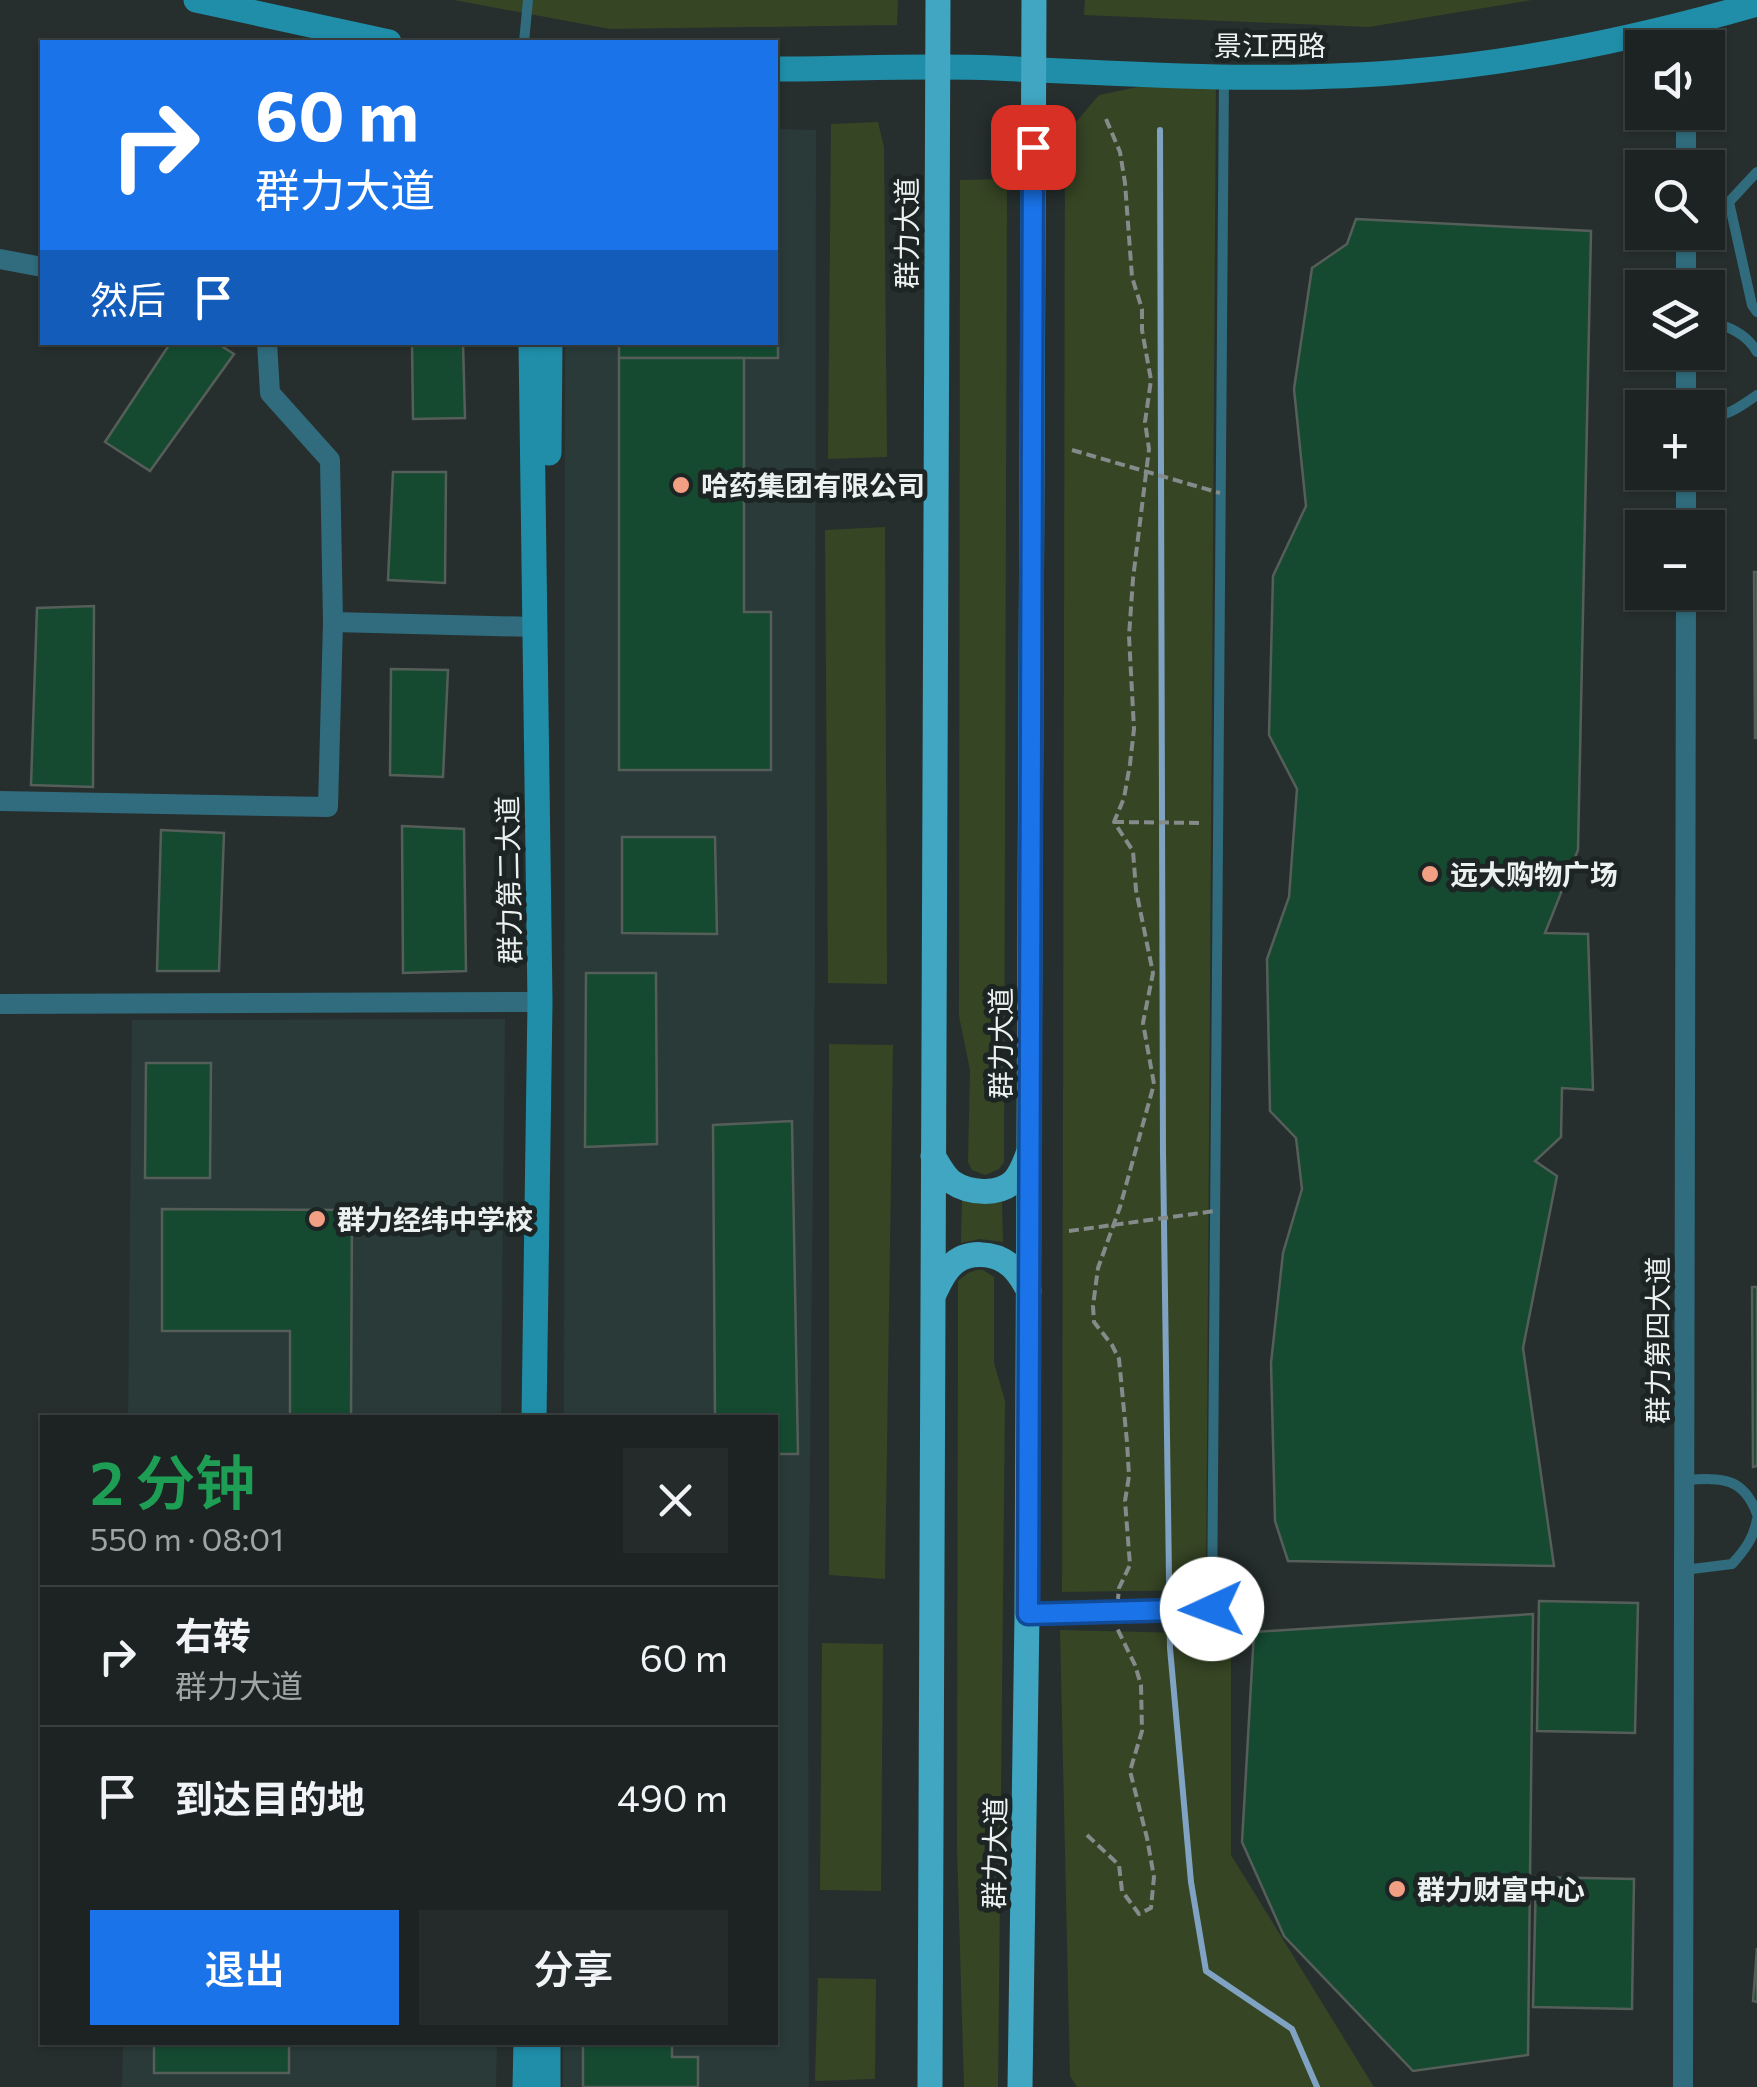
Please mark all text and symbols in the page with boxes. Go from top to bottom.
street label: 景江西路 [1214,28,1326,62]
map controls [1625,30,1725,610]
button: sound [1625,30,1725,130]
text: 60 m [255,70,419,155]
icon: right [90,80,220,210]
pin [991,105,1076,190]
icon: arrive [1006,120,1061,175]
button: search [1625,150,1725,250]
text: 群力大道 [255,161,435,216]
street label: 群力大道 [889,177,923,289]
icon: arrive [186,270,241,325]
button: layers [1625,270,1725,370]
text: 然后 [90,275,166,322]
button: + [1625,390,1725,490]
place label: 哈药集团有限公司 [701,468,925,502]
marker: 哈药集团有限公司 [670,474,692,496]
button: − [1625,510,1725,610]
street label: 群力第二大道 [490,796,526,964]
place label: 远大购物广场 [1450,857,1618,891]
marker: 远大购物广场 [1419,863,1441,885]
street label: 群力大道 [983,987,1017,1099]
place label: 群力经纬中学校 [337,1202,533,1236]
marker: 群力经纬中学校 [306,1208,328,1230]
street label: 群力第四大道 [1640,1256,1674,1424]
text: 2 分钟 [90,1444,255,1517]
button: close [623,1448,728,1553]
text: 550 m · 08:01 [90,1518,284,1558]
position arrow [1160,1557,1264,1661]
text: 右转 [175,1611,251,1658]
icon: right [90,1629,145,1684]
text: 60 m [640,1633,728,1680]
text: 群力大道 [175,1665,303,1705]
icon: arrive [90,1769,145,1824]
text: 490 m [617,1773,728,1820]
text: 到达目的地 [175,1774,365,1821]
street label: 群力大道 [976,1797,1012,1909]
place label: 群力财富中心 [1417,1872,1585,1906]
marker: 群力财富中心 [1386,1878,1408,1900]
button: 退出 [90,1910,399,2025]
button: 分享 [419,1910,728,2025]

